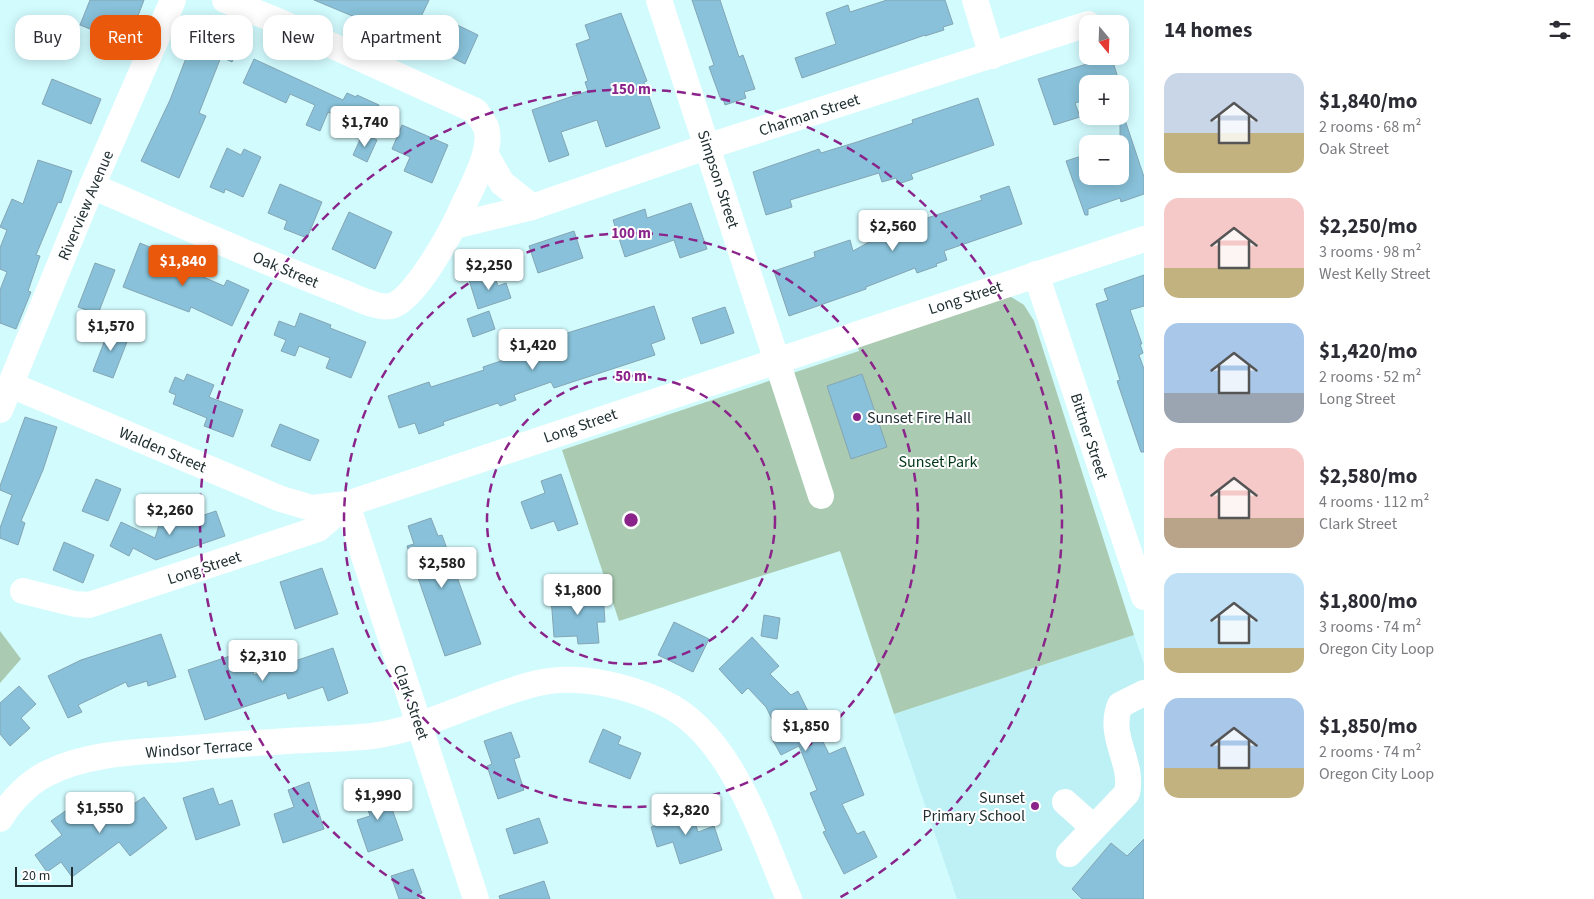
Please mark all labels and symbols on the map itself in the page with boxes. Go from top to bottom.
north arrow [1079,15,1129,65]
text: 150 m [611,79,651,100]
street label: Charman Street [756,88,863,142]
pin: $1,740 [324,106,406,148]
street label: Simpson Street [692,127,744,232]
street label: Riverview Avenue [53,147,119,264]
pin: $2,560 [852,210,934,252]
text: 100 m [611,223,651,244]
pin: $1,840 [142,244,224,287]
street label: Oak Street [249,246,323,294]
pin: $2,250 [448,248,530,291]
street label: Long Street [926,276,1006,320]
pin: $1,570 [70,310,152,352]
pin: $1,420 [492,328,574,371]
text: 50 m [615,366,647,387]
street label: Bittner Street [1065,390,1113,483]
street label: Long Street [541,403,621,449]
place label: Sunset Fire Hall [867,407,971,429]
marker: Sunset Fire Hall [851,411,863,423]
street label: Walden Street [115,422,210,479]
park label: Sunset Park [899,451,978,473]
pin: $2,260 [129,494,211,536]
centre of rings [622,511,640,529]
street label: Long Street [165,546,245,590]
pin: $2,580 [401,546,483,589]
pin: $1,800 [537,574,619,616]
pin: $2,310 [222,640,304,682]
street label: Clark Street [388,662,434,743]
pin: $1,850 [765,710,847,752]
street label: Windsor Terrace [145,734,253,764]
pin: $1,990 [337,778,419,821]
place label: Sunset Primary School [923,787,1026,827]
pin: $1,550 [59,792,141,834]
pin: $2,820 [645,794,727,836]
marker: Sunset Primary School [1029,800,1041,812]
scale bar [15,864,72,887]

